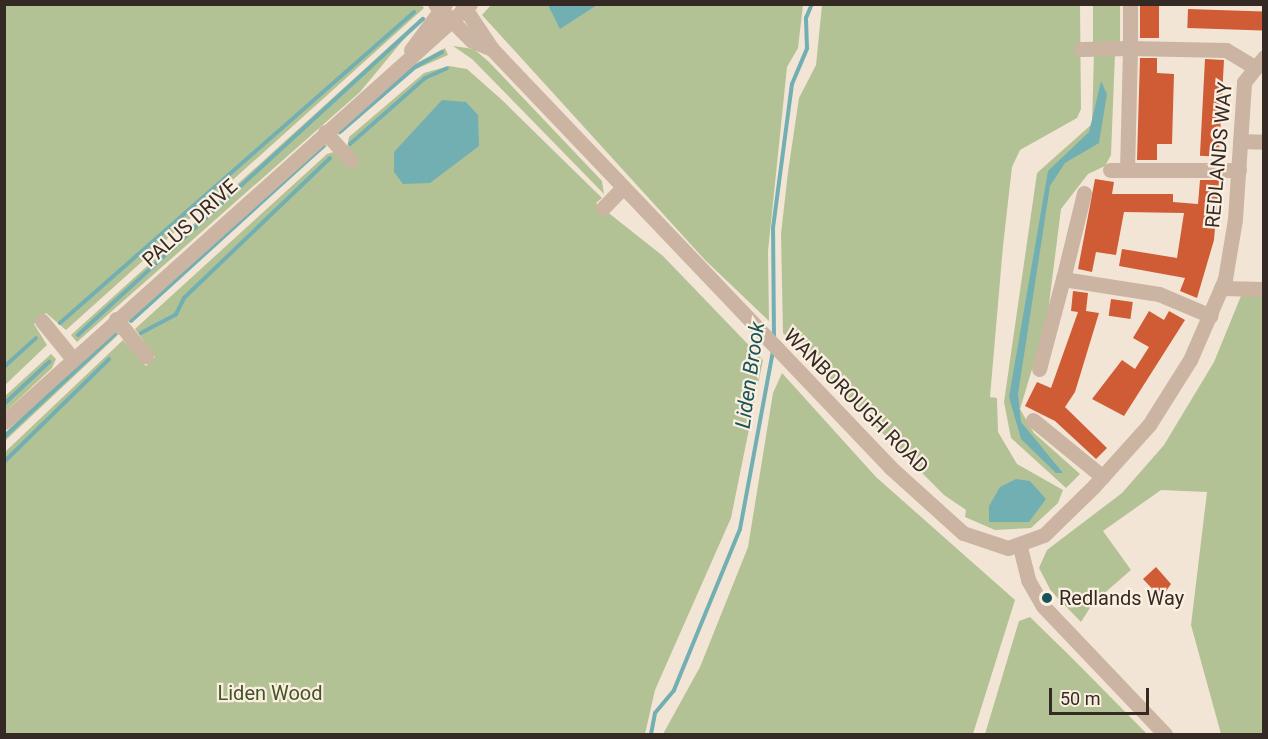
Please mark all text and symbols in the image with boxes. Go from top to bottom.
street label: REDLANDS WAY [1201,81,1237,229]
street label: PALUS DRIVE [138,174,242,272]
water label: Liden Brook [730,320,770,430]
street label: WANBOROUGH ROAD [779,324,933,478]
place label: Redlands Way [1059,586,1184,610]
marker: Redlands Way [1040,591,1054,605]
scale bar [1052,676,1152,714]
park label: Liden Wood [217,681,323,705]
text: 50 m [1060,688,1100,709]

